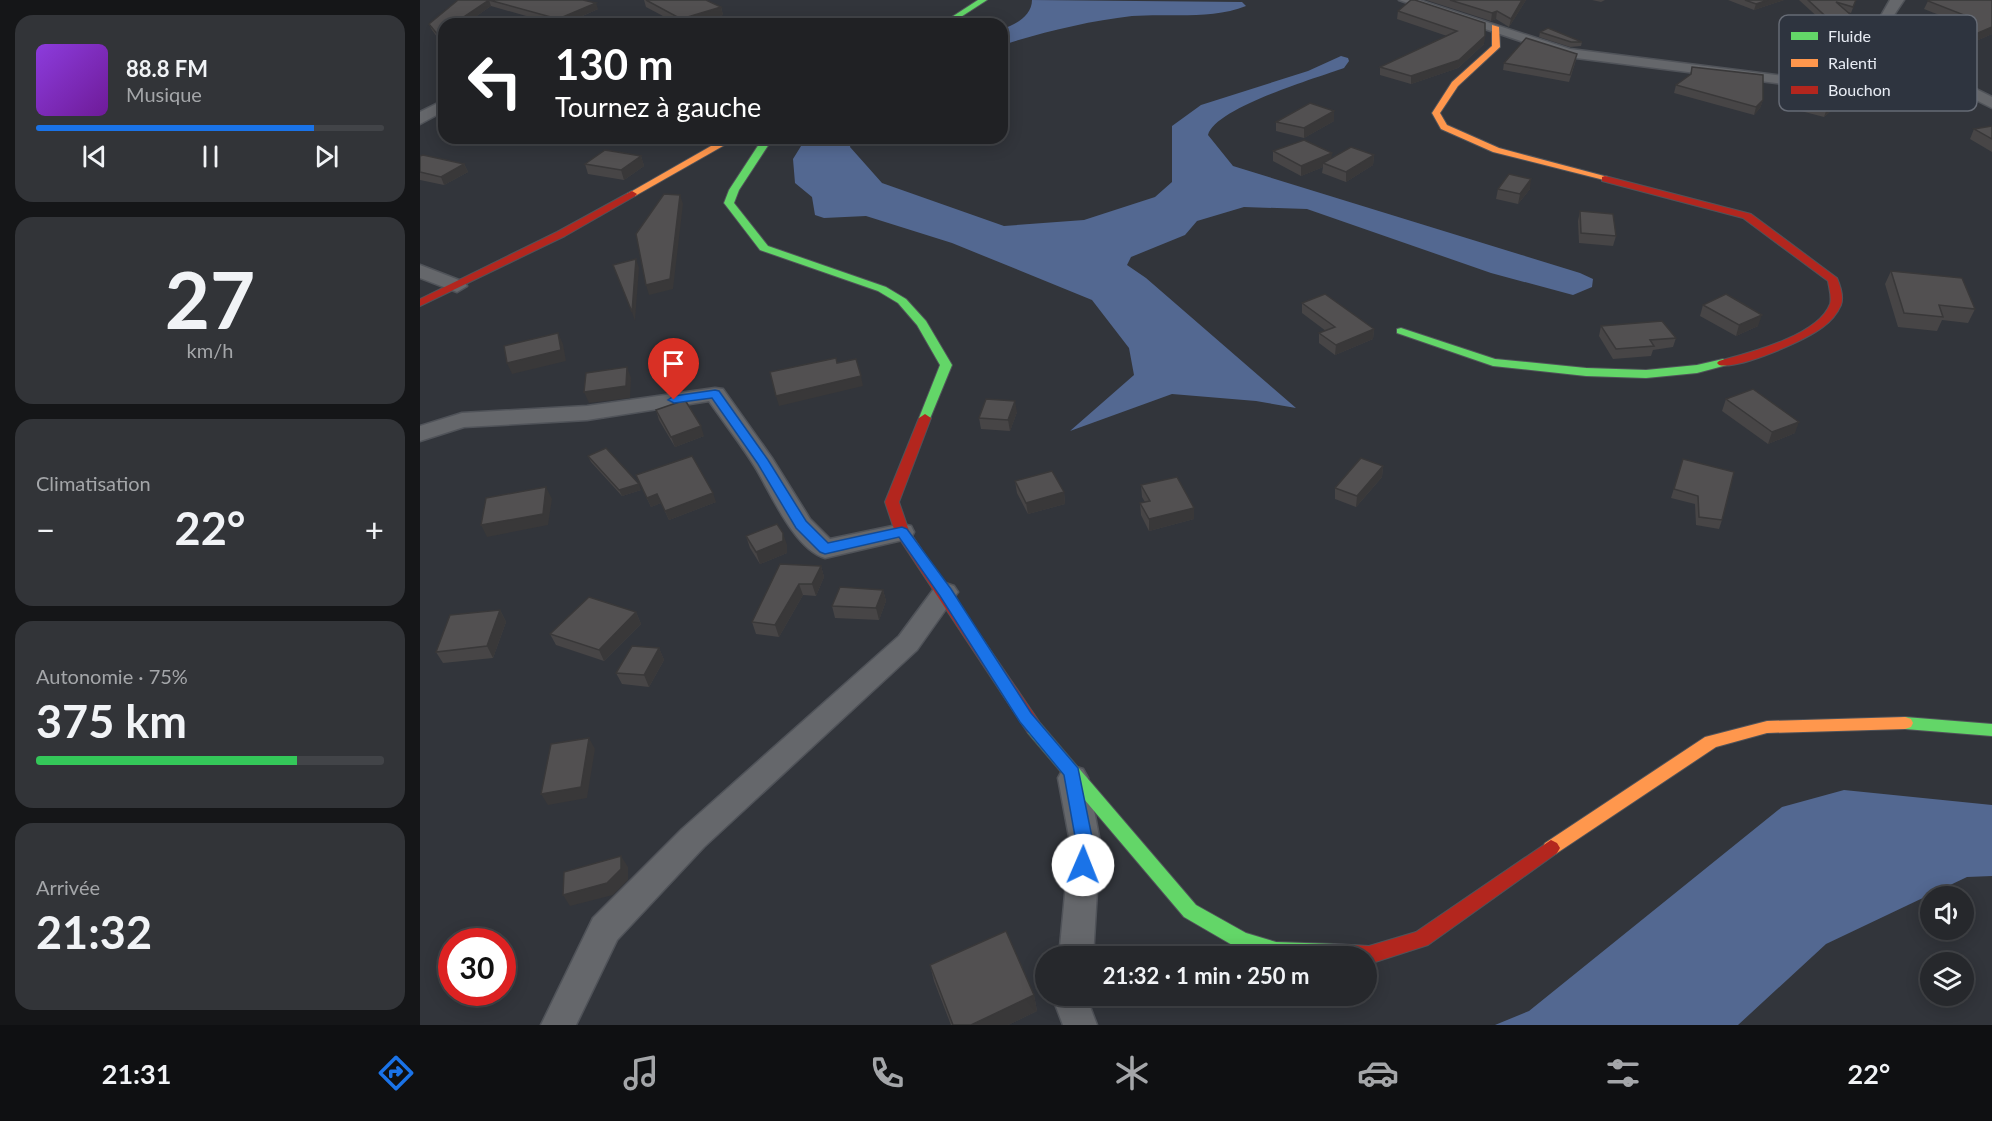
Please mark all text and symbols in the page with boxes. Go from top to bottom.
legend [1779,15,1977,111]
text: Fluide [1828,26,1871,45]
text: 130 m [555,39,673,89]
icon: left [456,42,534,120]
text: Ralenti [1828,53,1877,72]
text: 88.8 FM [126,55,208,82]
text: Bouchon [1828,80,1891,99]
text: Musique [126,82,202,106]
text: Tournez à gauche [555,90,761,123]
icon: previous [78,140,111,173]
icon: pause [194,140,227,173]
icon: next [310,140,343,173]
text: 27 [165,252,255,346]
text: km/h [187,338,233,362]
pin [648,338,699,400]
icon: arrive [657,347,690,380]
text: Climatisation [36,471,151,495]
text: 22° [175,501,245,555]
text: − [36,509,55,549]
text: + [365,509,384,549]
text: Autonomie · 75% [36,664,188,688]
text: 375 km [36,694,187,748]
position arrow [1051,833,1115,897]
text: Arrivée [36,875,100,899]
map controls [1920,886,1974,1006]
button: sound [1920,886,1974,940]
text: 21:32 [36,905,152,959]
speed limit sign: 30 [438,928,516,1006]
button: layers [1920,952,1974,1006]
text: 21:32 · 1 min · 250 m [1103,962,1309,989]
icon: directions [375,1052,417,1094]
icon: music [620,1052,662,1094]
icon: phone [866,1052,908,1094]
icon: climate [1111,1052,1153,1094]
icon: car [1357,1052,1399,1094]
icon: filters [1602,1052,1644,1094]
text: 21:31 [102,1057,171,1090]
text: 22° [1848,1057,1890,1090]

